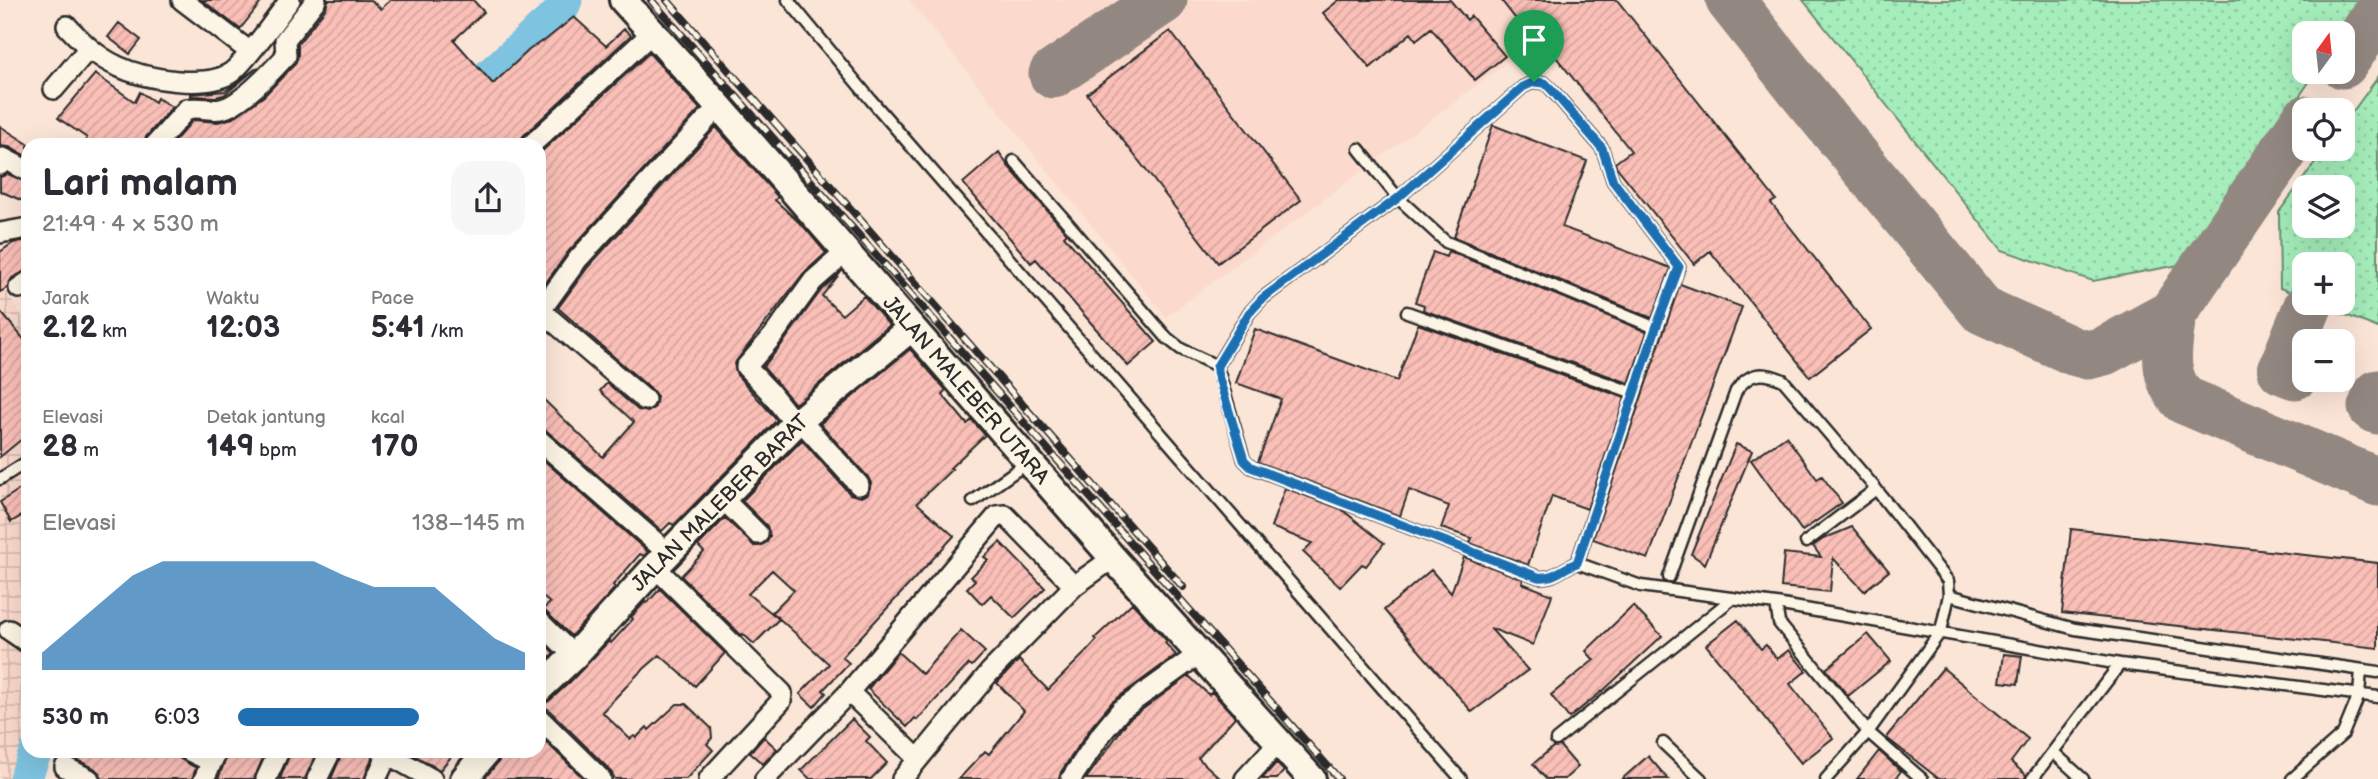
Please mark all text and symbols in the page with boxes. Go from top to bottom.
pin [1504,10,1564,82]
icon: arrive [1515,21,1553,59]
north arrow [2292,21,2356,84]
map controls [2292,21,2355,392]
button: locate [2292,98,2355,161]
text: Lari malam [42,161,238,206]
button: share [451,161,525,235]
button: layers [2292,175,2355,238]
text: 21:49 · 4 × 530 m [42,210,219,238]
button: + [2292,252,2355,315]
text: Jarak [42,287,89,310]
text: Waktu [206,287,260,310]
text: Pace [371,287,414,310]
street label: JALAN MALEBER UTARA [877,291,1055,489]
text: 2.12 [42,310,97,346]
text: 12:03 [206,310,280,346]
text: 5:41 [371,310,425,346]
text: km [97,320,127,343]
text: /km [425,320,464,343]
button: − [2292,329,2355,392]
text: Elevasi [42,406,103,429]
text: Detak jantung [206,406,326,429]
text: kcal [371,406,405,429]
street label: JALAN MALEBER BARAT [626,409,814,597]
text: 28 [42,429,78,465]
text: 149 [206,429,254,465]
text: 170 [371,429,419,465]
text: m [78,439,99,462]
text: bpm [254,439,297,462]
text: Elevasi [42,509,116,537]
text: 138–145 m [412,509,525,537]
text: 530 m [42,703,109,731]
text: 6:03 [154,703,200,731]

